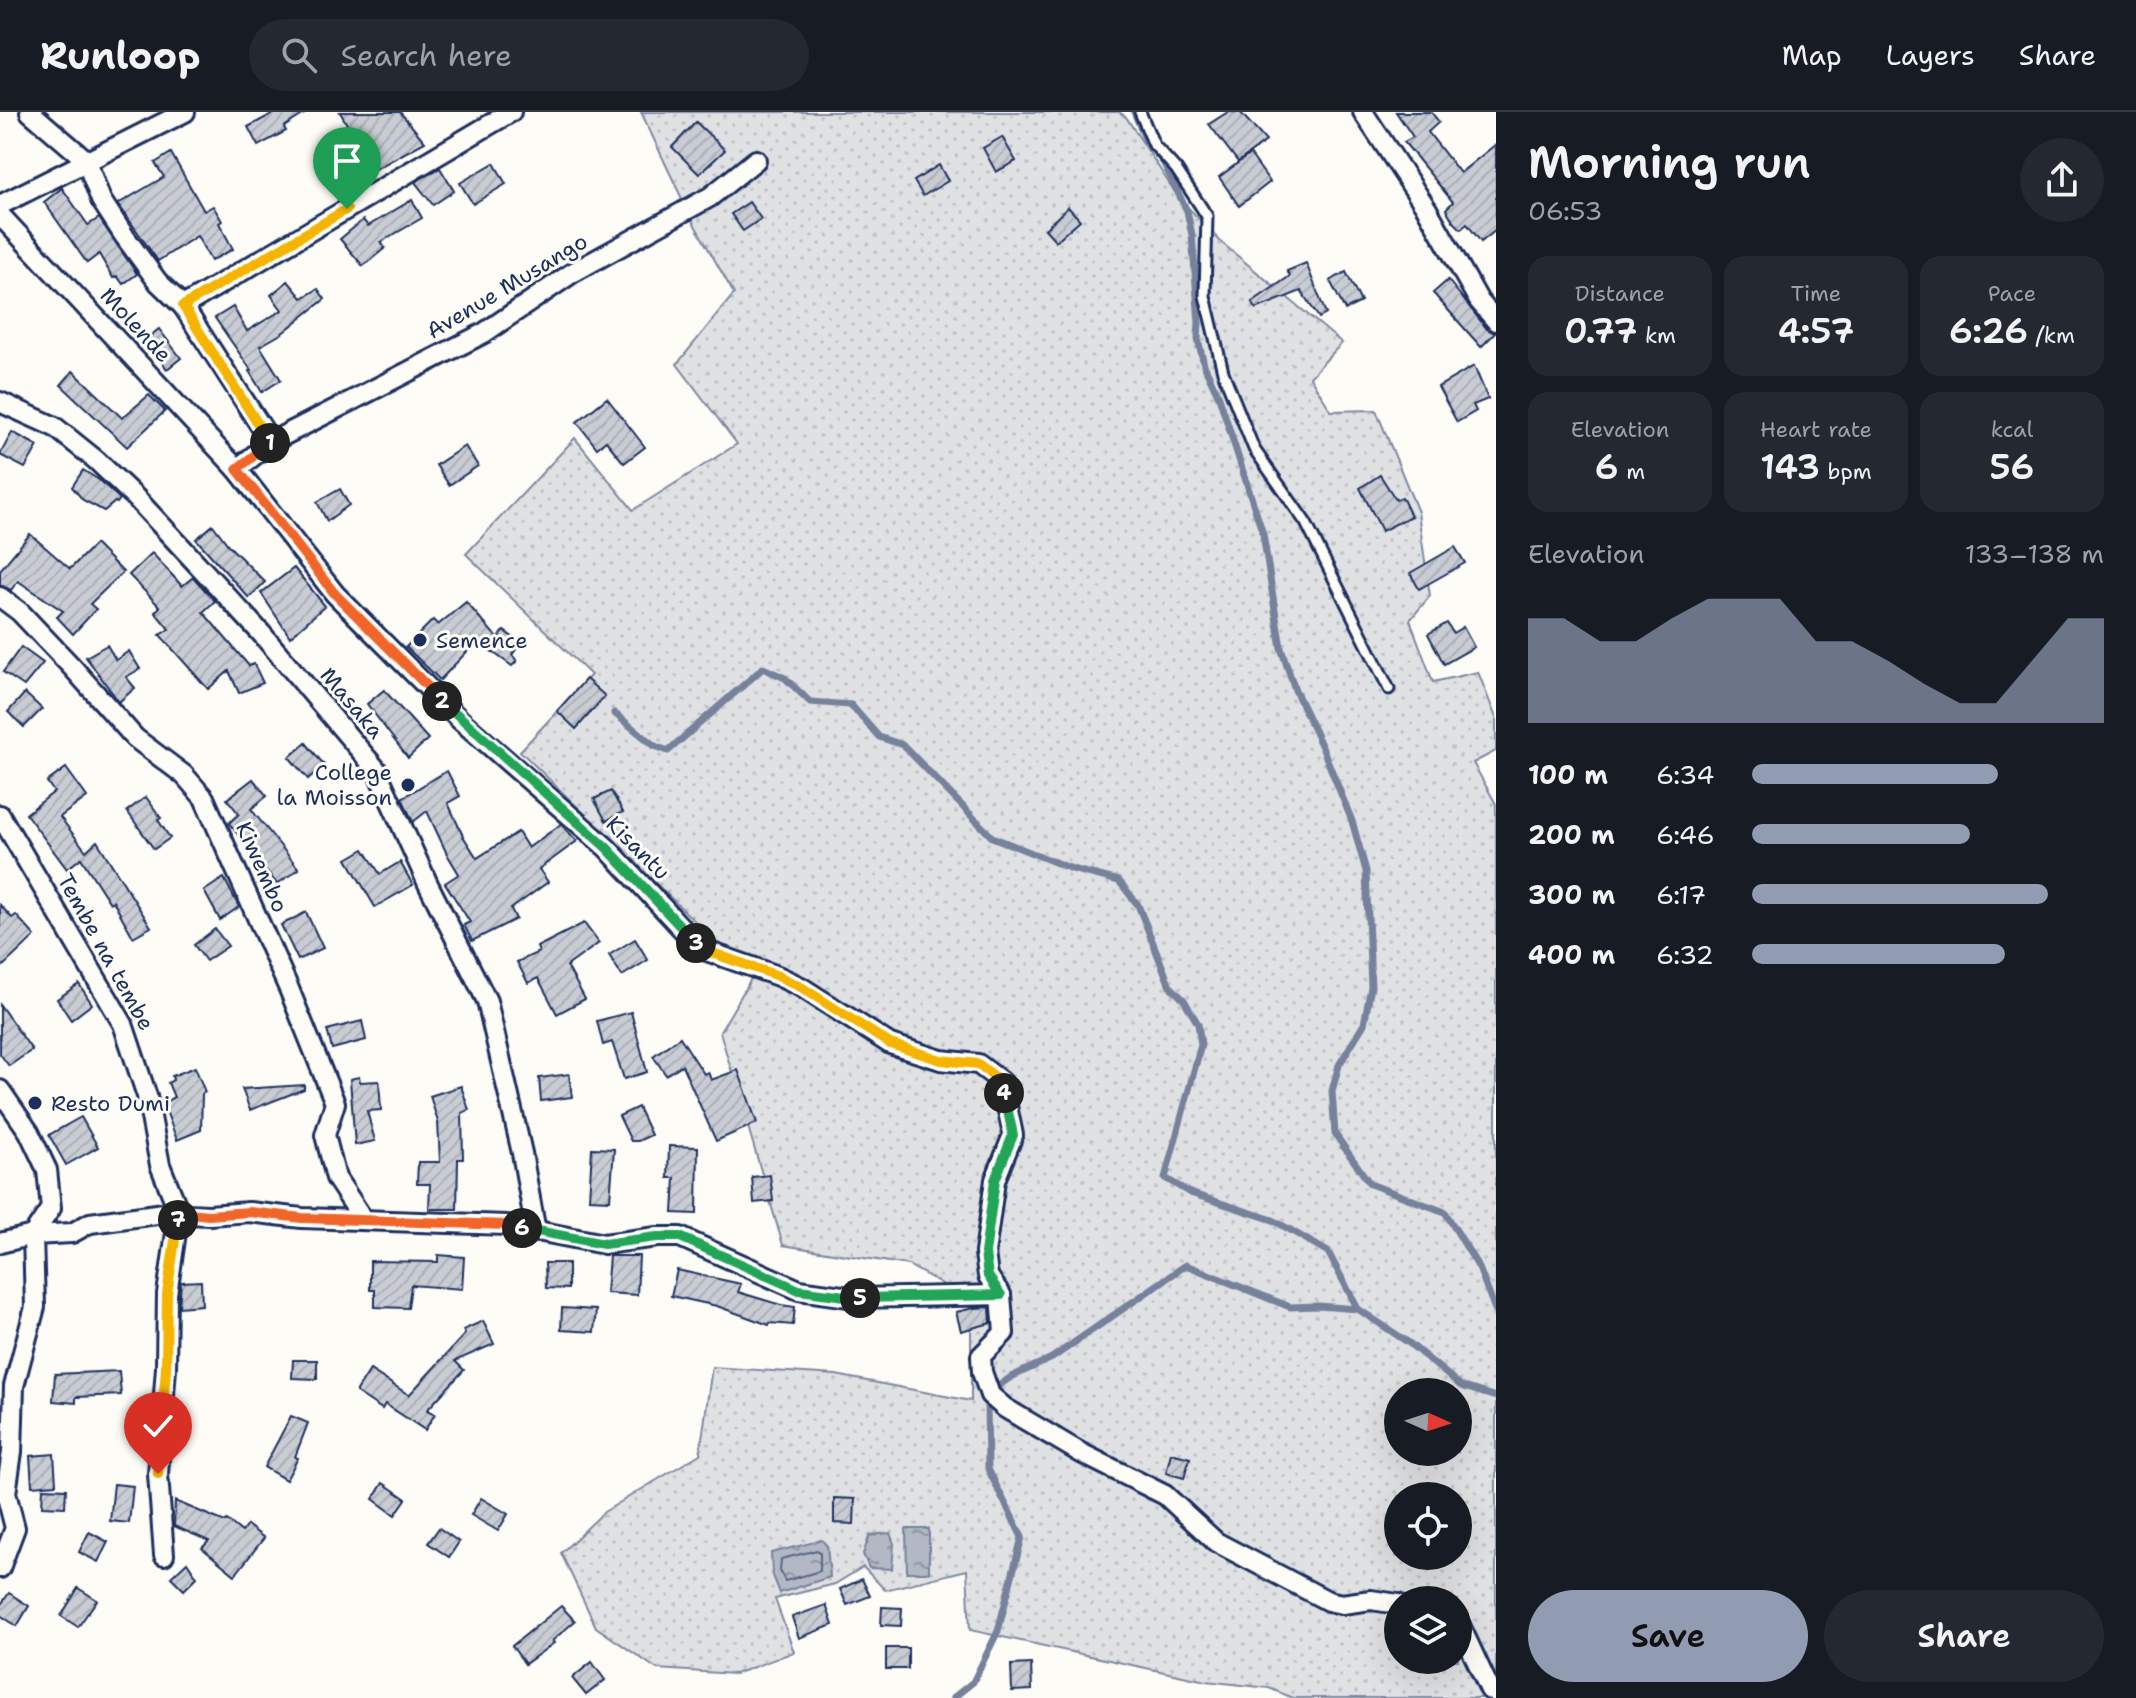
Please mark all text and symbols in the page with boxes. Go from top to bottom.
search box [249,19,809,91]
text: Runloop [40,30,201,81]
icon: search [277,33,321,77]
text: Search here [341,35,512,76]
text: Map [1782,36,1842,74]
text: Layers [1886,36,1975,74]
text: Share [2019,36,2096,74]
pin [313,127,381,209]
text: Morning run [1528,133,1811,192]
button: share [2020,138,2104,222]
icon: arrive [325,139,369,183]
text: 06:53 [1528,193,1602,228]
street label: Avenue Musango [421,227,593,345]
text: Distance [1575,279,1665,308]
text: Time [1791,279,1841,308]
text: Pace [1988,279,2036,308]
street label: Molende [94,281,178,369]
text: 0.77 [1564,308,1637,354]
text: 4:57 [1778,308,1854,354]
text: 6:26 [1949,308,2028,354]
text: km [1637,321,1676,350]
text: /km [2028,321,2075,350]
text: Elevation [1571,415,1669,444]
text: Heart rate [1760,415,1872,444]
text: kcal [1991,415,2033,444]
pin: 1 [250,423,290,463]
text: 1 [265,428,275,457]
text: 6 [1595,444,1619,490]
text: 143 [1760,444,1820,490]
text: 56 [1990,444,2034,490]
text: m [1619,457,1645,486]
text: bpm [1820,457,1872,486]
text: Elevation [1528,536,1644,571]
text: 133–138 m [1965,536,2104,571]
place label: Semence [436,626,528,655]
marker: Semence [411,631,429,649]
street label: Masaka [314,661,391,745]
pin: 2 [422,681,462,721]
text: 2 [434,686,450,715]
text: 100 m [1528,757,1608,792]
text: 6:34 [1656,757,1714,792]
place label: College la Moisson [277,758,392,812]
marker: College la Moisson [399,776,417,794]
street label: Kisantu [600,810,676,886]
street label: Kiwembo [229,817,295,917]
text: 200 m [1528,817,1615,852]
text: 6:46 [1656,817,1715,852]
street label: Tembe na tembe [51,868,161,1036]
text: 300 m [1528,877,1615,912]
text: 6:17 [1656,877,1706,912]
pin: 3 [676,923,716,963]
text: 3 [688,928,704,957]
text: 400 m [1528,937,1615,972]
text: 6:32 [1656,937,1714,972]
pin: 4 [984,1073,1024,1113]
text: 4 [996,1078,1012,1107]
place label: Resto Dumi [51,1089,170,1118]
marker: Resto Dumi [26,1094,44,1112]
pin: 7 [158,1200,198,1240]
text: 7 [170,1205,186,1234]
pin: 6 [502,1208,542,1248]
text: 6 [514,1213,530,1242]
pin: 5 [840,1278,880,1318]
text: 5 [853,1283,867,1312]
north arrow [1384,1378,1472,1466]
map controls [1384,1378,1472,1674]
pin [124,1392,192,1474]
icon: check [136,1404,180,1448]
button: locate [1384,1482,1472,1570]
button: layers [1384,1586,1472,1674]
button: Save [1528,1590,1808,1682]
button: Share [1824,1590,2104,1682]

